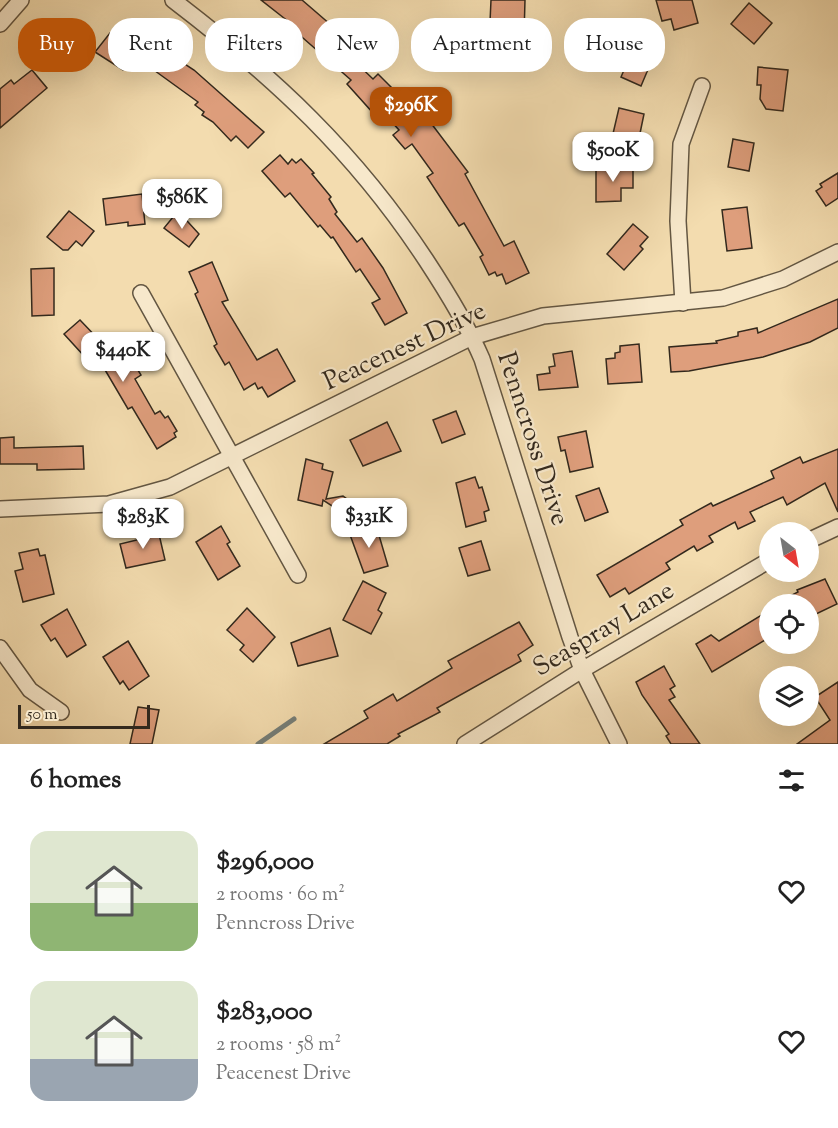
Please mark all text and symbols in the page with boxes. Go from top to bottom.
chip: Buy [18,18,96,72]
chip: Rent [108,18,193,72]
chip: Filters [205,18,303,72]
chip: New [315,18,399,72]
chip: Apartment [411,18,552,72]
chip: House [564,18,665,72]
pin: $296K [369,87,453,138]
text: $296K [384,92,438,121]
pin: $500K [571,132,655,183]
text: $500K [586,137,640,166]
pin: $586K [140,179,224,230]
text: $586K [156,184,208,213]
street label: Peacenest Drive [318,293,492,401]
pin: $440K [81,332,165,383]
text: $440K [95,337,151,366]
street label: Penncross Drive [487,348,577,530]
pin: $331K [327,498,411,549]
pin: $283K [101,499,185,550]
text: $331K [345,503,393,532]
text: $283K [117,504,169,533]
north arrow [759,522,819,582]
map controls [759,522,819,726]
street label: Seaspray Lane [526,573,682,687]
button: locate [759,594,819,654]
button: layers [759,666,819,726]
scale bar [18,702,150,730]
text: 50 m [27,704,58,727]
text: 6 homes [30,762,121,799]
icon: filters [775,764,808,797]
text: $296,000 [216,844,314,881]
icon: home [78,855,150,927]
icon: heart [775,875,808,908]
text: 2 rooms · 60 m² [216,881,345,910]
text: Penncross Drive [216,910,355,939]
text: $283,000 [216,994,313,1031]
icon: home [78,1005,150,1077]
icon: heart [775,1025,808,1058]
text: 2 rooms · 58 m² [216,1031,341,1060]
text: Peacenest Drive [216,1060,351,1089]

